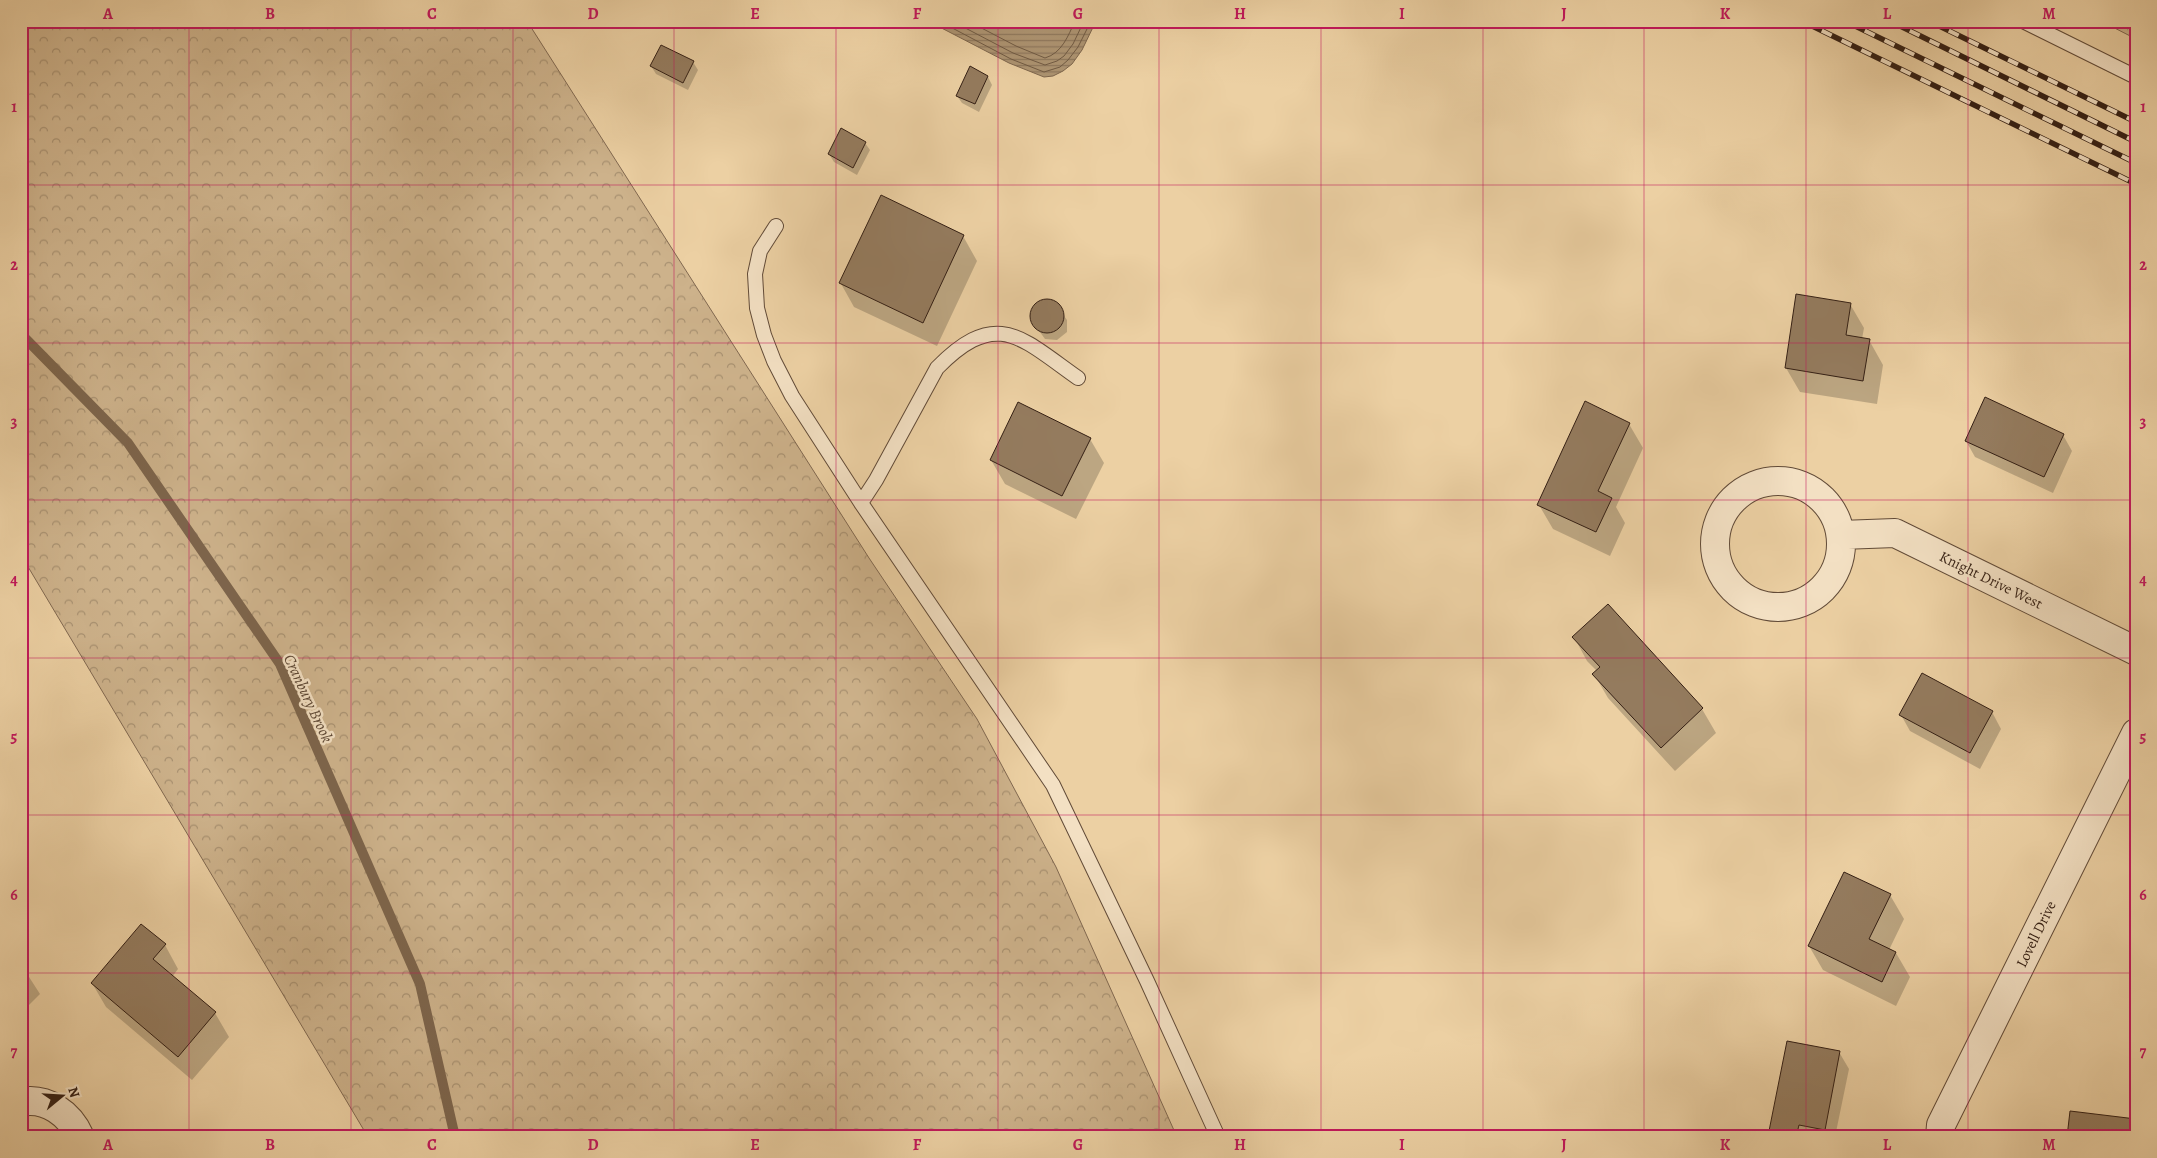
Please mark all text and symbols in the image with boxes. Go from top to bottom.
text: A [102,3,114,25]
text: B [265,3,275,25]
text: C [427,3,437,25]
text: D [587,3,599,25]
text: E [750,3,760,25]
text: F [913,3,922,25]
text: G [1073,3,1083,25]
text: H [1234,3,1246,25]
text: I [1399,3,1405,25]
text: J [1561,3,1567,25]
text: K [1720,3,1731,25]
text: L [1883,3,1892,25]
text: M [2042,3,2056,25]
text: 1 [11,96,17,118]
text: 1 [2140,96,2146,118]
text: 2 [10,254,18,276]
text: 2 [2139,254,2147,276]
text: 3 [11,411,18,433]
text: 3 [2140,411,2147,433]
street label: Knight Drive West [1936,546,2046,614]
text: 4 [10,569,18,591]
text: 4 [2139,569,2147,591]
water label: Cranbury Brook [278,651,338,746]
text: 5 [11,726,18,748]
text: 5 [2140,726,2147,748]
text: 6 [10,884,18,906]
text: 6 [2139,884,2147,906]
street label: Lovell Drive [2011,897,2061,971]
text: 7 [11,1041,18,1063]
text: 7 [2140,1041,2147,1063]
north arrow [38,1070,88,1120]
text: N [63,1084,84,1100]
text: A [102,1134,114,1156]
text: B [265,1134,275,1156]
text: C [427,1134,437,1156]
text: D [587,1134,599,1156]
text: E [750,1134,760,1156]
text: F [913,1134,922,1156]
text: G [1073,1134,1083,1156]
text: H [1234,1134,1246,1156]
text: I [1399,1134,1405,1156]
text: J [1561,1134,1567,1156]
text: K [1720,1134,1731,1156]
text: L [1883,1134,1892,1156]
text: M [2042,1134,2056,1156]

